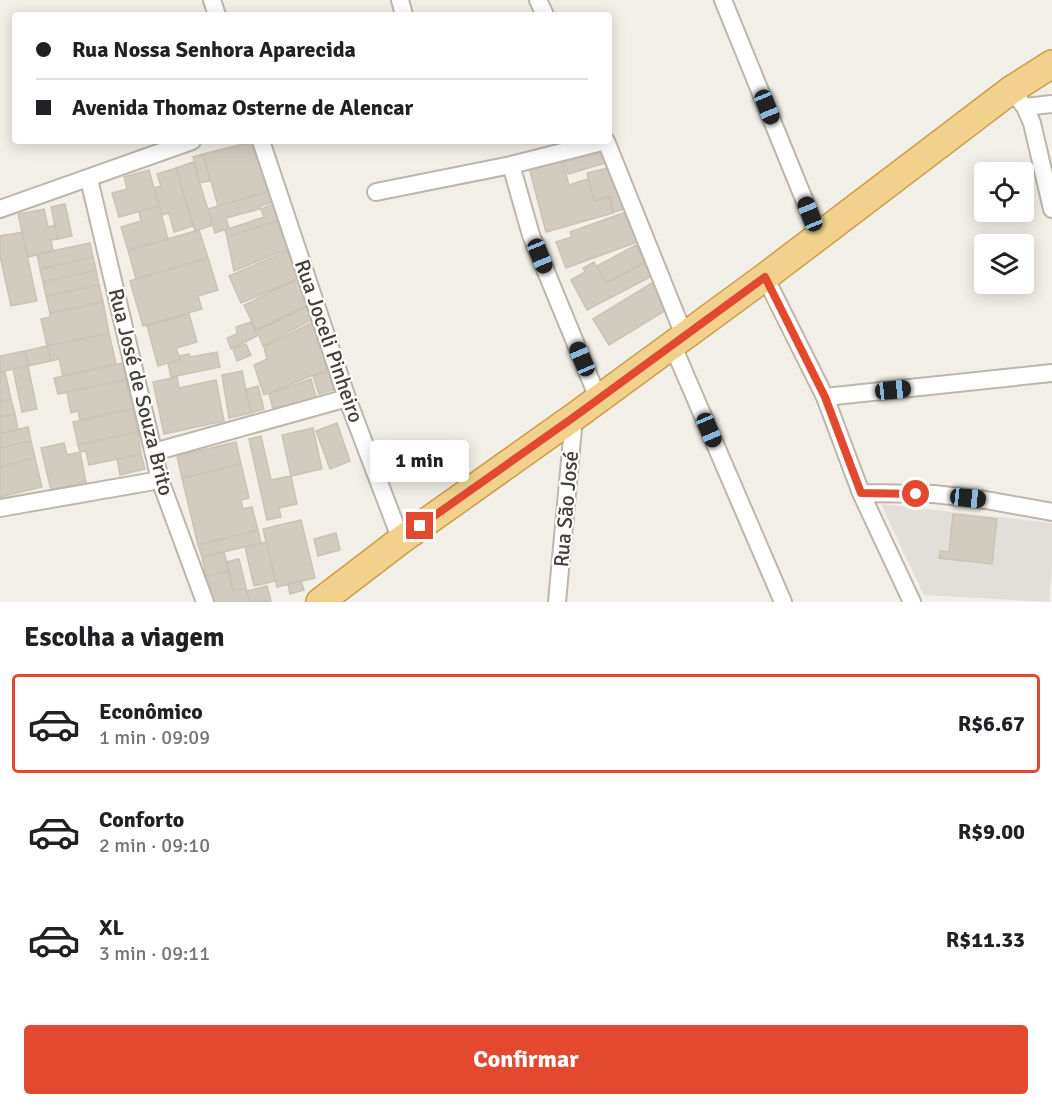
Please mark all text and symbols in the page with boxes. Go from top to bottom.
text: Rua Nossa Senhora Aparecida [72,36,356,63]
car [752,87,782,127]
text: Avenida Thomaz Osterne de Alencar [72,94,413,121]
map controls [974,162,1034,294]
button: locate [974,162,1034,222]
car [795,194,825,234]
button: layers [974,234,1034,294]
car [525,236,555,276]
street label: Rua Joceli Pinheiro [289,256,369,426]
street label: Rua José de Souza Brito [103,286,179,498]
car [567,339,597,379]
car [874,379,912,401]
car [694,410,724,450]
callout: 1 min [370,439,470,481]
text: 1 min [395,448,444,473]
street label: Rua São José [548,450,584,568]
route start [902,480,929,507]
car [949,487,987,509]
route end [406,512,433,539]
text: Escolha a viagem [24,621,225,654]
icon: car [27,697,81,751]
text: Econômico [99,698,203,725]
text: R$6.67 [958,710,1025,737]
text: 1 min · 09:09 [99,725,210,750]
icon: car [27,805,81,859]
text: Conforto [99,806,184,833]
text: R$9.00 [958,818,1025,845]
text: 2 min · 09:10 [99,833,210,858]
icon: car [27,913,81,967]
text: XL [99,914,124,941]
text: R$11.33 [946,926,1025,953]
text: 3 min · 09:11 [99,941,210,966]
button: Confirmar [24,1025,1028,1094]

